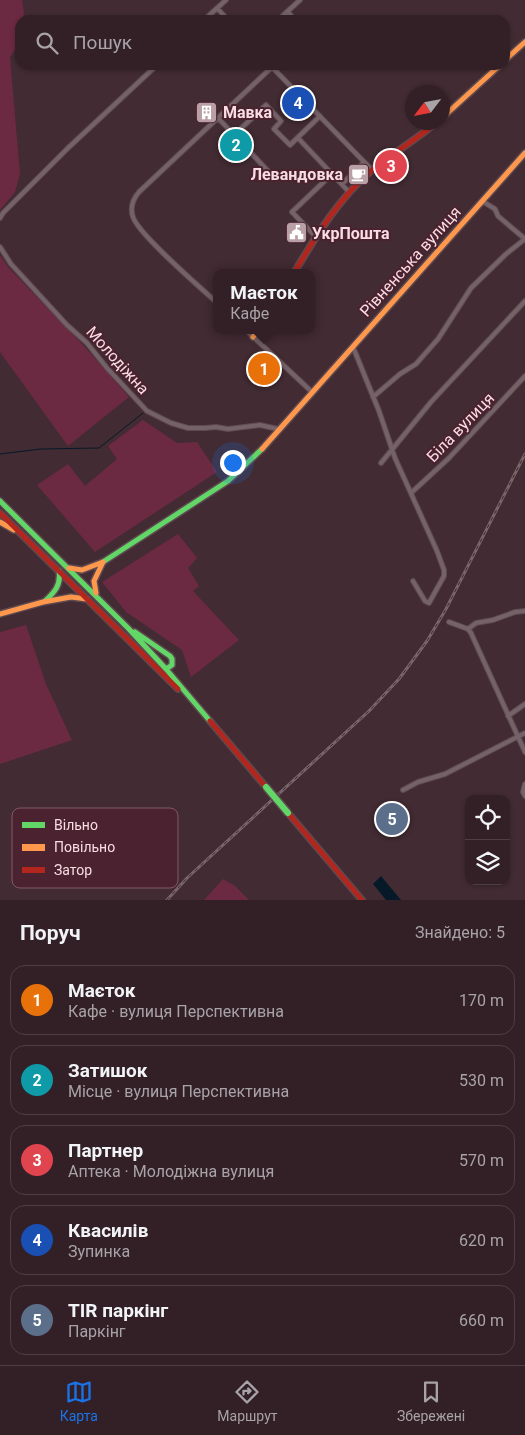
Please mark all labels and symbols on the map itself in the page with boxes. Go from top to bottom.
pin: 4 [282,84,314,122]
north arrow [405,85,450,130]
building icon: Мавка [195,100,219,124]
place label: Мавка [223,103,273,122]
pin: 2 [220,126,252,164]
pin: 3 [375,147,407,185]
cafe icon: Левандовка [347,162,371,186]
place label: Левандовка [251,165,343,184]
street label: Рівненська вулиця [356,202,465,320]
public building icon: УкрПошта [284,221,308,245]
place label: УкрПошта [312,224,390,243]
street label: Молодіжна [82,323,153,398]
pin: 1 [248,350,280,388]
street label: Біла вулиця [423,389,498,466]
your location [220,450,246,476]
pin: 5 [376,800,408,838]
legend [12,808,178,888]
text: Вільно [54,817,98,833]
text: Повільно [54,839,115,855]
text: Затор [54,862,92,878]

